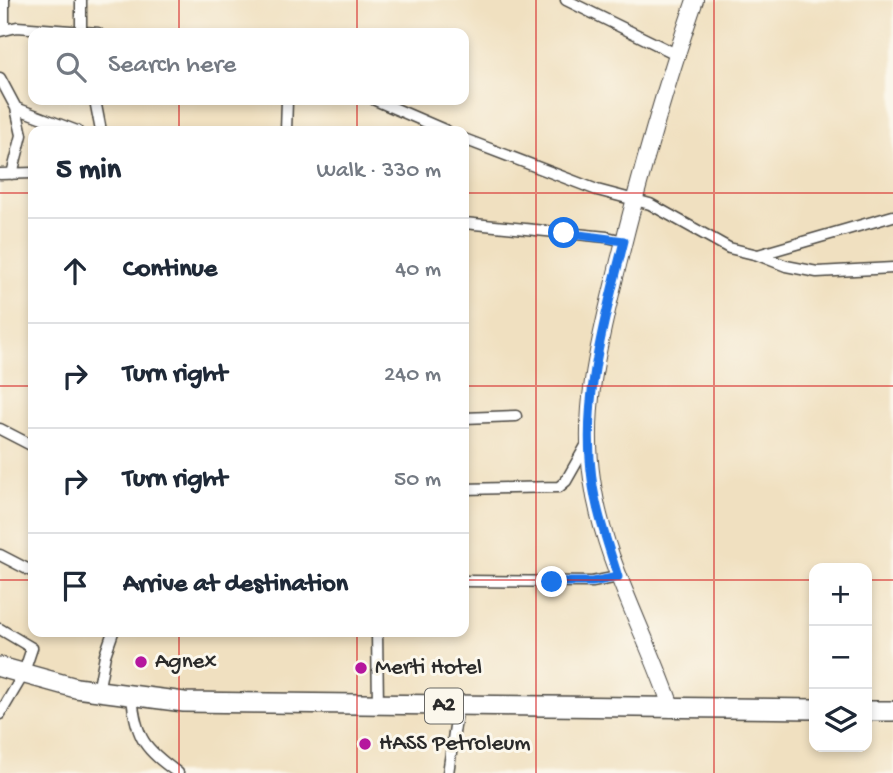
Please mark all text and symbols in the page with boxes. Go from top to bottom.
search box [28,28,469,105]
icon: search [52,48,90,86]
text: Search here [108,51,236,82]
text: 5 min [56,154,121,189]
text: Walk · 330 m [317,158,441,185]
route start [548,217,579,248]
icon: ahead [56,252,94,290]
text: Continue [123,255,217,286]
text: 40 m [395,257,441,284]
icon: right [56,357,94,395]
text: Turn right [123,360,227,391]
text: 240 m [384,362,441,389]
icon: right [56,462,94,500]
text: Turn right [123,465,227,496]
text: 50 m [394,467,441,494]
map controls [809,563,872,752]
button: + [809,563,872,626]
route end [536,566,567,597]
icon: arrive [56,567,94,605]
text: Arrive at destination [123,570,348,601]
button: − [809,626,872,689]
place label: Agnex [155,649,217,676]
marker: Agnex [133,654,149,670]
place label: Merti Hotel [375,655,482,682]
marker: Merti Hotel [353,660,369,676]
road number: A2 [425,688,463,724]
button: layers [809,689,872,752]
place label: HASS Petroleum [379,731,531,758]
marker: HASS Petroleum [357,736,373,752]

